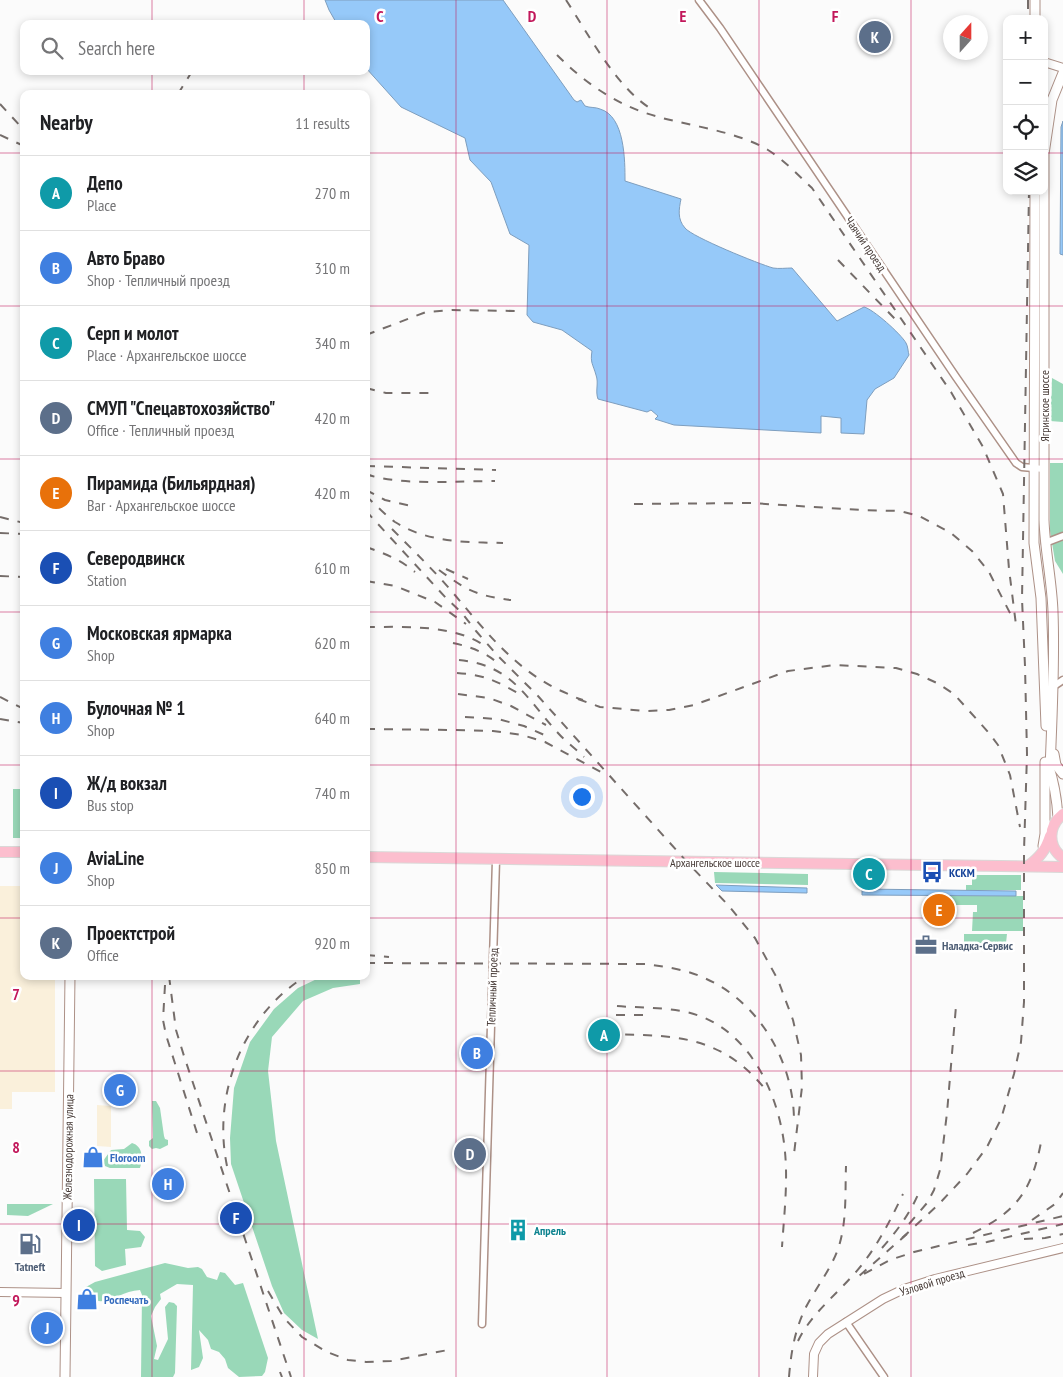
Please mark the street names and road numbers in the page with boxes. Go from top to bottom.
street label: Чаячий проезд [842,214,890,275]
street label: Ягринское шоссе [1037,370,1052,442]
street label: Архангельское шоссе [670,855,760,870]
street label: Тепличный проезд [483,947,501,1027]
street label: Железнодорожная улица [60,1094,76,1201]
street label: Узловой проезд [898,1265,967,1299]

